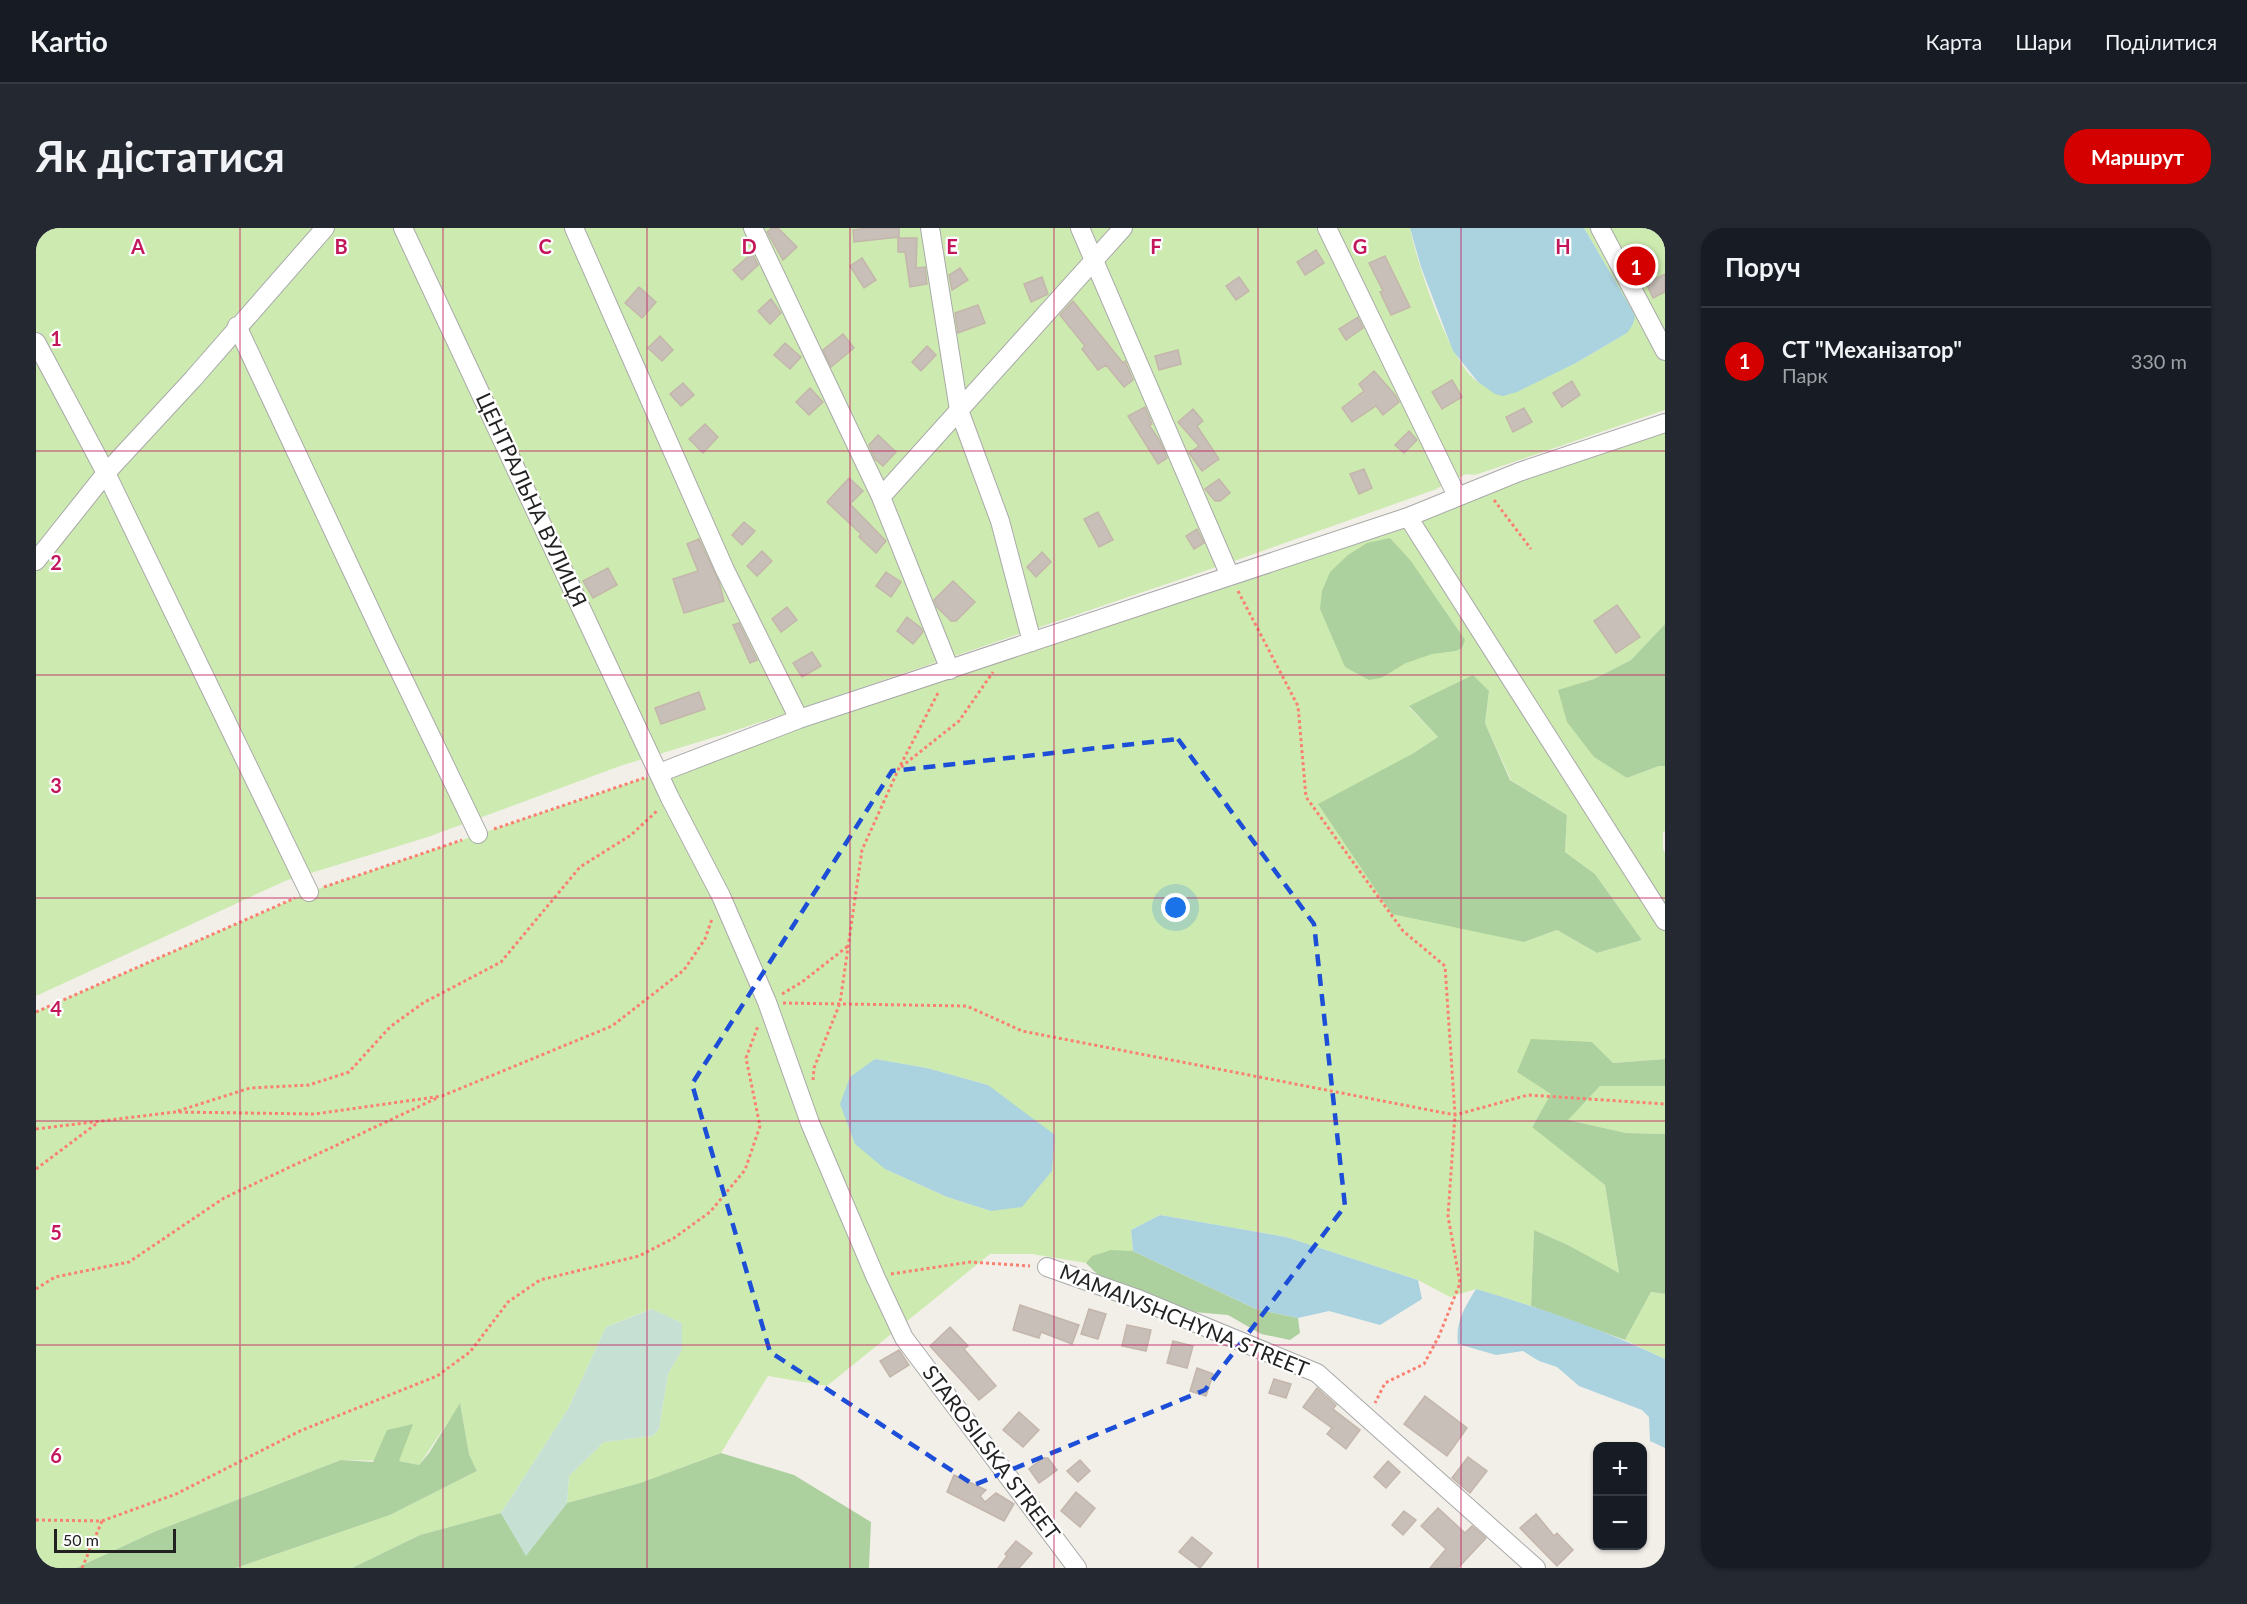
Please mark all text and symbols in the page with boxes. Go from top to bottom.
text: Kartio [30,24,108,58]
text: Карта [1926,29,1982,54]
text: Шари [2015,29,2072,54]
text: Поділитися [2105,29,2217,54]
button: Маршрут [2064,129,2211,184]
text: Як дістатися [36,131,285,181]
text: A [130,234,145,258]
text: B [334,234,348,258]
text: C [538,234,552,258]
text: D [741,234,757,258]
text: E [946,234,958,258]
text: F [1150,234,1162,258]
text: G [1353,234,1367,258]
text: H [1555,234,1571,258]
pin: 1 [1616,243,1656,288]
text: Поруч [1725,251,1801,283]
text: 1 [50,326,62,350]
text: СТ "Механізатор" [1782,336,1962,363]
text: 1 [1739,349,1750,373]
text: 330 m [2131,349,2187,373]
text: Парк [1782,363,1828,387]
street label: ЦЕНТРАЛЬНА ВУЛИЦЯ [472,388,593,610]
text: 2 [50,550,62,574]
text: 3 [50,773,62,797]
your location [1161,893,1190,922]
text: 4 [50,996,62,1020]
text: 5 [50,1220,62,1244]
street label: MAMAIVSHCHYNA STREET [1056,1258,1313,1381]
street label: STAROSILSKA STREET [918,1360,1066,1545]
map controls [1593,1442,1647,1550]
button: + [1593,1442,1647,1496]
text: 6 [50,1443,62,1467]
button: − [1593,1496,1647,1550]
scale bar [54,1526,176,1554]
text: 50 m [63,1530,99,1549]

